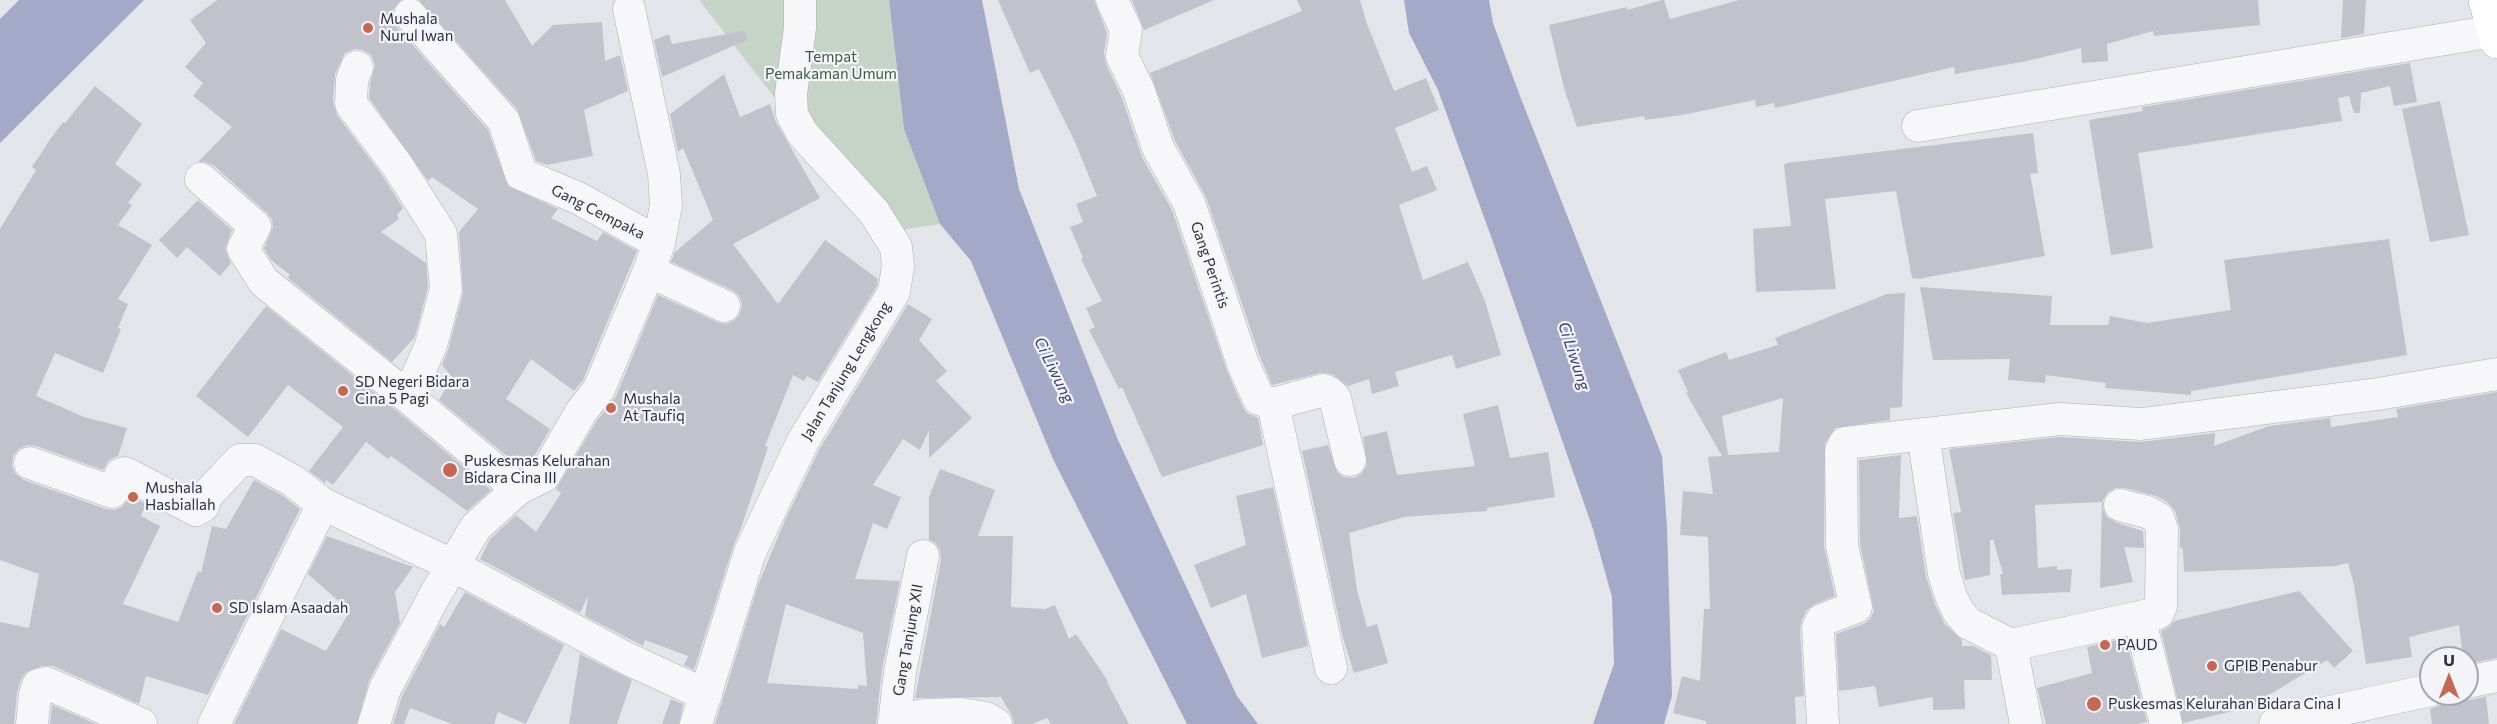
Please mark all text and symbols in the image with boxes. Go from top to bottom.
place label: Mushala Nurul Iwan [380,10,453,45]
marker: Mushala Nurul Iwan [361,21,375,35]
park label: Tempat Pemakaman Umum [765,48,897,83]
street label: Gang Cempaka [548,181,648,243]
street label: Gang Perintis [1187,219,1233,311]
street label: Jalan Tanjung Lengkong [797,298,895,444]
water label: Ci Liwung [1554,319,1594,393]
water label: Ci Liwung [1030,334,1078,406]
place label: SD Negeri Bidara Cina 5 Pagi [355,373,469,408]
marker: SD Negeri Bidara Cina 5 Pagi [336,384,350,398]
place label: Mushala At Taufiq [623,390,685,425]
marker: Mushala At Taufiq [604,401,618,415]
place label: Puskesmas Kelurahan Bidara Cina III [464,452,610,487]
marker: Puskesmas Kelurahan Bidara Cina III [441,461,459,479]
place label: Mushala Hasbiallah [145,479,216,514]
marker: Mushala Hasbiallah [126,490,140,504]
street label: Gang Tanjung XII [889,583,927,697]
place label: SD Islam Asaadah [229,599,348,617]
marker: SD Islam Asaadah [210,601,224,615]
place label: PAUD [2117,636,2158,654]
marker: PAUD [2098,638,2112,652]
north arrow [2419,646,2479,706]
text: U [2443,650,2455,669]
place label: GPIB Penabur [2224,657,2318,675]
marker: GPIB Penabur [2205,659,2219,673]
marker: Puskesmas Kelurahan Bidara Cina I [2085,695,2103,713]
place label: Puskesmas Kelurahan Bidara Cina I [2108,695,2341,713]

